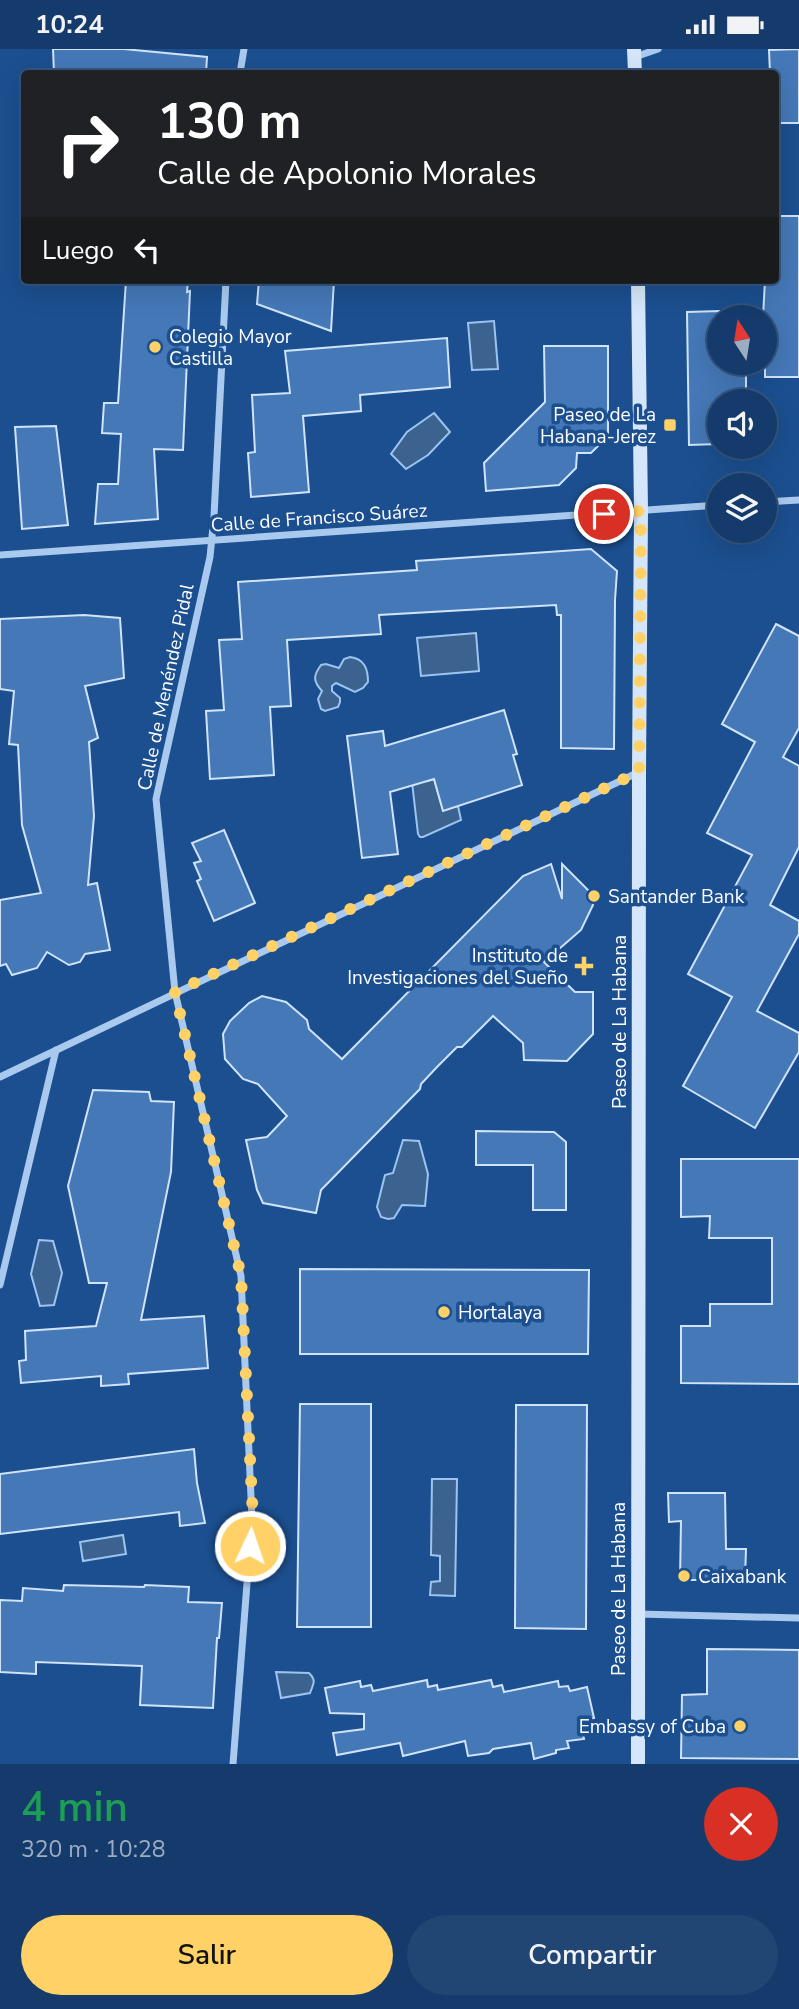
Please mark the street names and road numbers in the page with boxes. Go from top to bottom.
street label: Calle de Francisco Suárez [210,497,428,539]
street label: Calle de Menéndez Pidal [131,581,201,793]
street label: Paseo de La Habana [607,935,633,1109]
street label: Paseo de La Habana [606,1502,632,1676]

